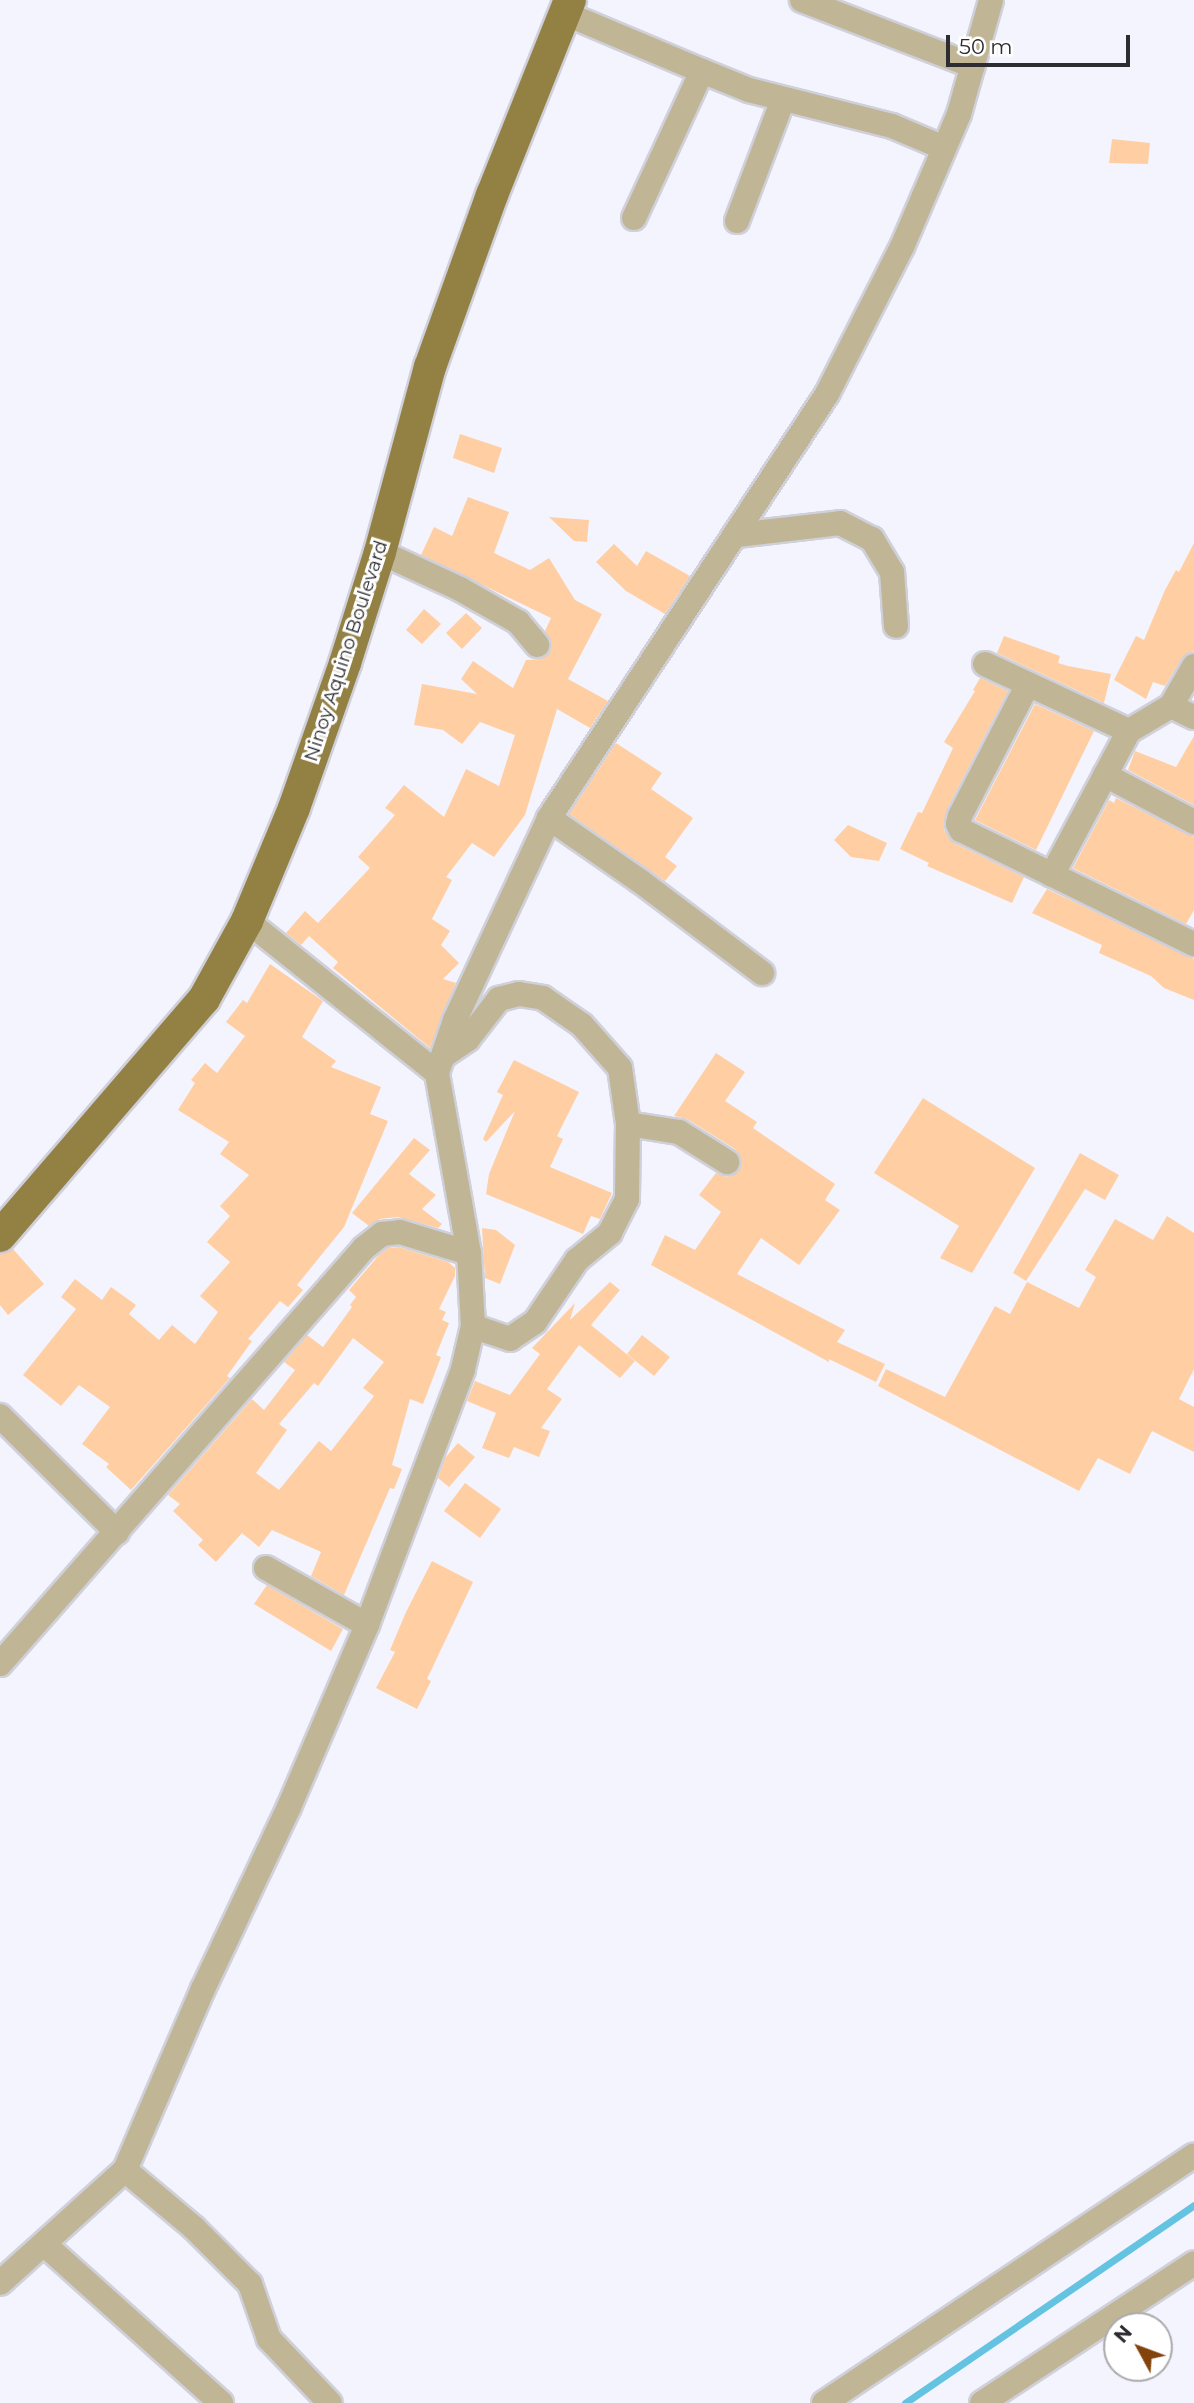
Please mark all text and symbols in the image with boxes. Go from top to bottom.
scale bar [949,21,1133,65]
text: 50 m [959,34,1013,59]
street label: Ninoy Aquino Boulevard [299,538,393,764]
north arrow [1103,2312,1173,2382]
text: N [1110,2321,1137,2348]

